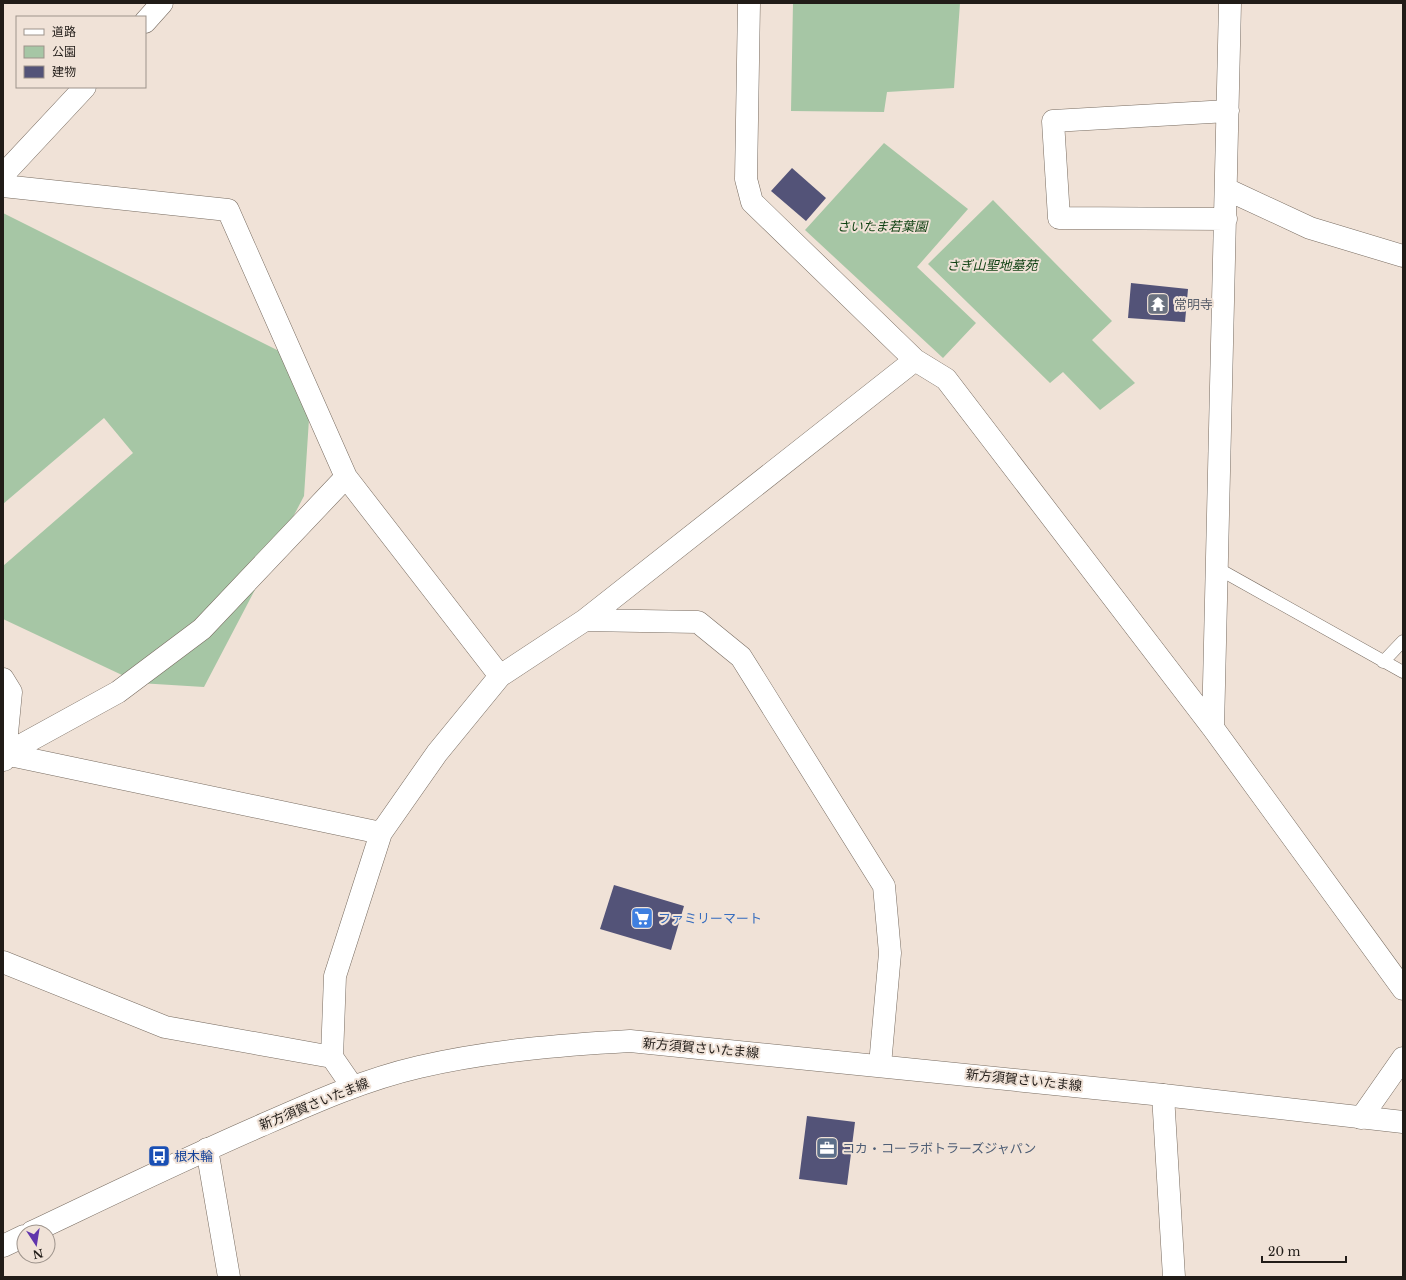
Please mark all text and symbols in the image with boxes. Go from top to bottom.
legend [16,16,146,88]
text: 道路 [52,24,76,39]
text: 公園 [52,44,76,59]
text: 建物 [52,64,76,79]
park label: さいたま若葉園 [837,218,929,235]
park label: さぎ山聖地墓苑 [946,257,1039,274]
temple icon: 常明寺 [1145,291,1171,317]
place label: 常明寺 [1174,296,1213,313]
supermarket icon: ファミリーマート [629,905,655,931]
place label: ファミリーマート [658,910,762,927]
street label: 新方須賀さいたま線 [642,1034,760,1062]
street label: 新方須賀さいたま線 [965,1065,1083,1095]
street label: 新方須賀さいたま線 [257,1074,371,1134]
office icon: コカ・コーラボトラーズジャパン [814,1135,840,1161]
place label: コカ・コーラボトラーズジャパン [842,1140,1036,1157]
bus stop icon: 根木輪 [146,1143,172,1169]
place label: 根木輪 [174,1148,213,1165]
north arrow [16,1224,56,1264]
scale bar [1262,1238,1346,1264]
text: 20 m [1268,1244,1300,1259]
text: N [31,1246,45,1262]

